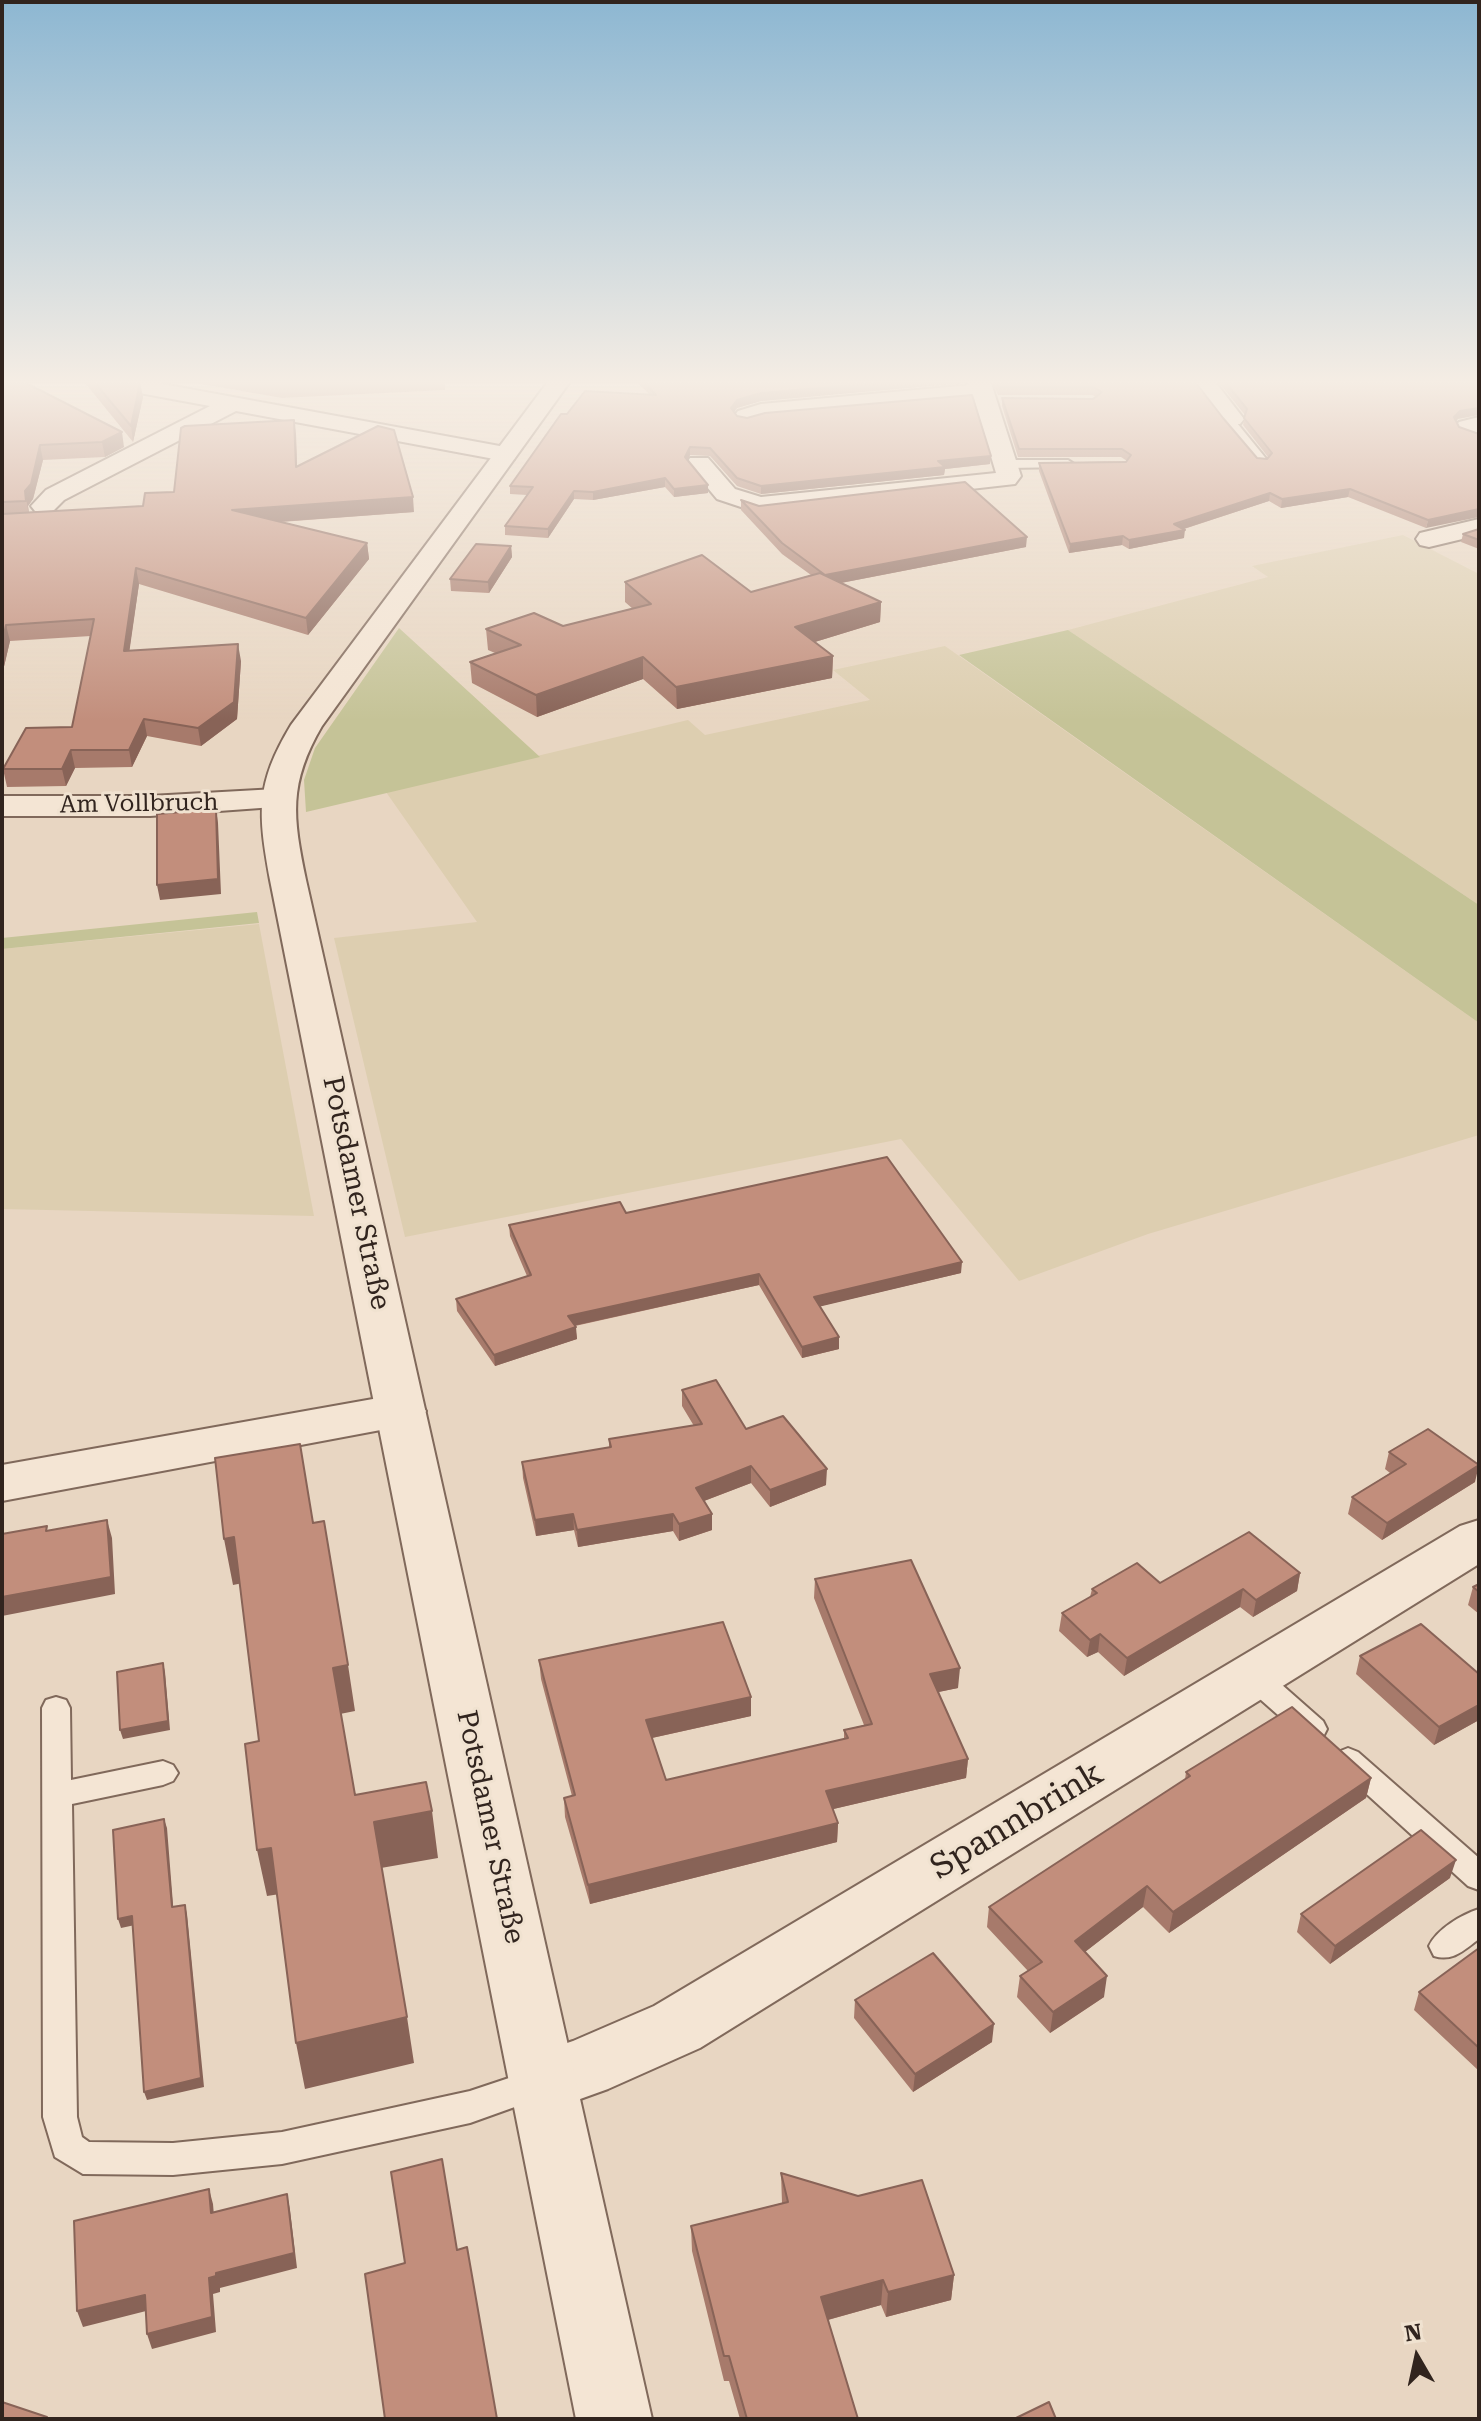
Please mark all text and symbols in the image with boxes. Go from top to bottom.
street label: Am Vollbruch [59,788,219,820]
street label: Potsdamer Straße [315,1073,397,1313]
street label: Potsdamer Straße [449,1707,531,1947]
street label: Spannbrink [923,1753,1111,1889]
north arrow [1377,2317,1457,2397]
text: N [1403,2319,1423,2346]

